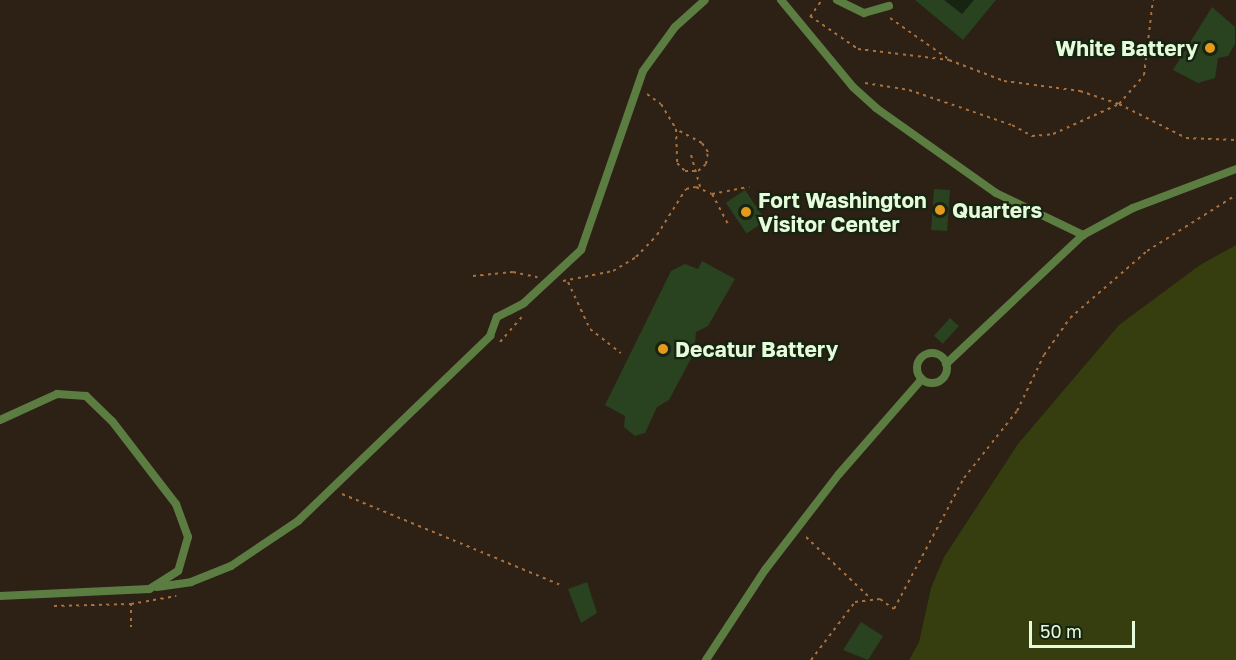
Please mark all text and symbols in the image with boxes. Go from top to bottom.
place label: White Battery [1055,35,1198,61]
marker: White Battery [1203,41,1217,55]
place label: Fort Washington Visitor Center [758,187,927,237]
place label: Quarters [952,197,1042,223]
marker: Quarters [933,203,947,217]
marker: Fort Washington Visitor Center [739,205,753,219]
place label: Decatur Battery [675,336,838,362]
marker: Decatur Battery [656,342,670,356]
scale bar [1032,609,1138,647]
text: 50 m [1040,620,1082,642]

